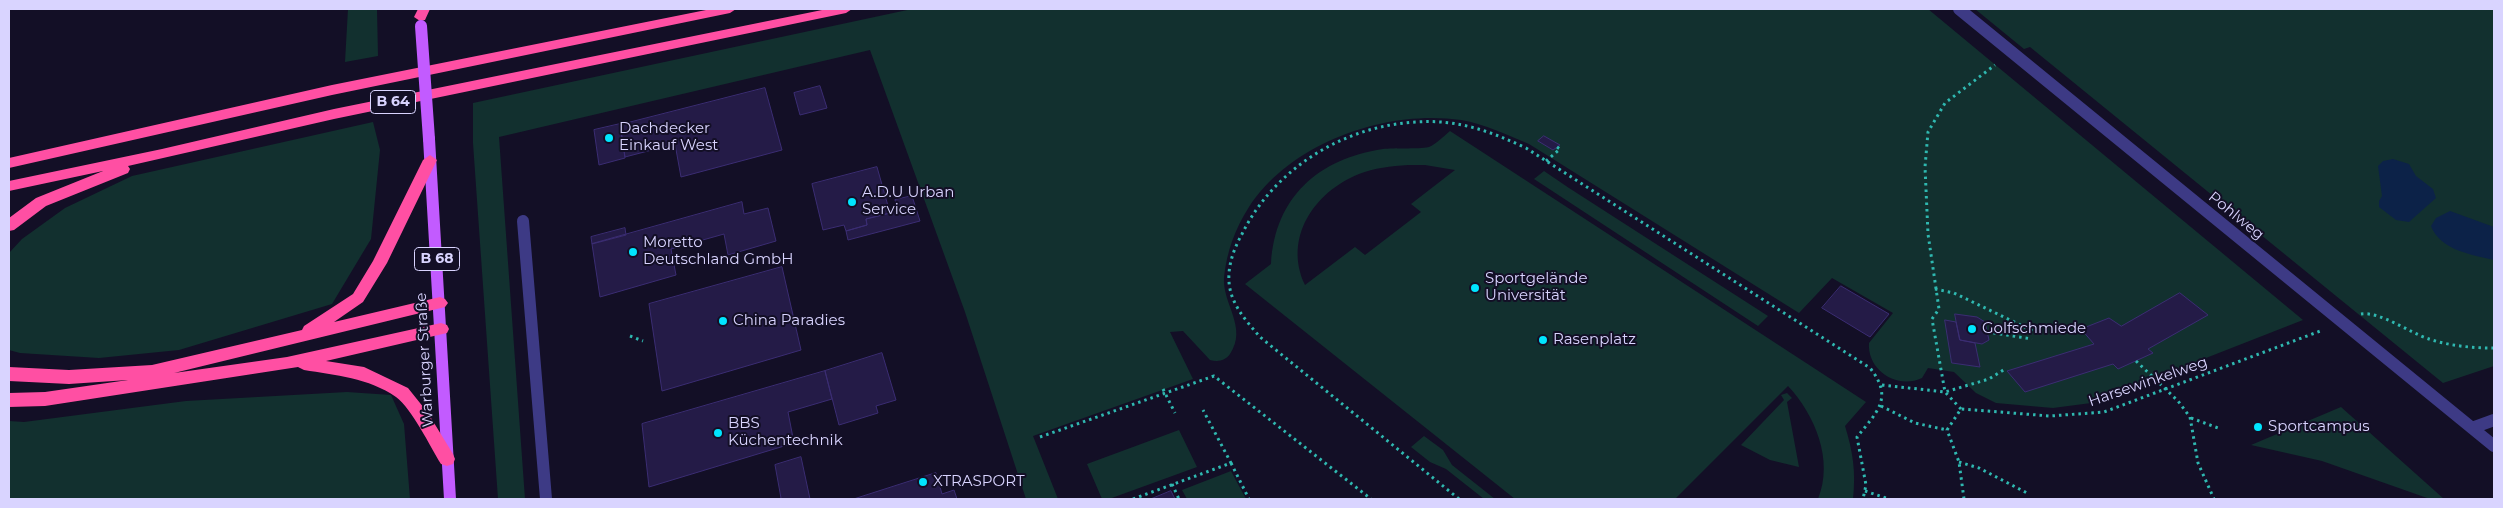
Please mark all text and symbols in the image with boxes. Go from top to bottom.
road number: B 64 [370,90,416,114]
place label: Dachdecker Einkauf West [619,120,718,155]
marker: Dachdecker Einkauf West [603,132,615,144]
place label: A.D.U Urban Service [862,184,954,219]
street label: Pohlweg [2205,188,2267,244]
marker: A.D.U Urban Service [846,196,858,208]
place label: Moretto Deutschland GmbH [643,234,793,269]
marker: Moretto Deutschland GmbH [627,246,639,258]
road number: B 68 [414,248,460,270]
place label: Sportgelände Universität [1485,270,1587,305]
marker: Sportgelände Universität [1469,282,1481,294]
street label: Warburger Straße [412,292,438,428]
place label: China Paradies [733,312,845,330]
marker: China Paradies [717,315,729,327]
place label: Golfschmiede [1982,320,2086,338]
marker: Golfschmiede [1966,323,1978,335]
place label: Rasenplatz [1553,331,1636,349]
marker: Rasenplatz [1537,334,1549,346]
street label: Harsewinkelweg [2086,353,2210,411]
place label: BBS Küchentechnik [728,415,843,450]
place label: Sportcampus [2268,418,2370,436]
marker: Sportcampus [2252,421,2264,433]
marker: BBS Küchentechnik [712,427,724,439]
place label: XTRASPORT [933,473,1024,491]
marker: XTRASPORT [917,476,929,488]

